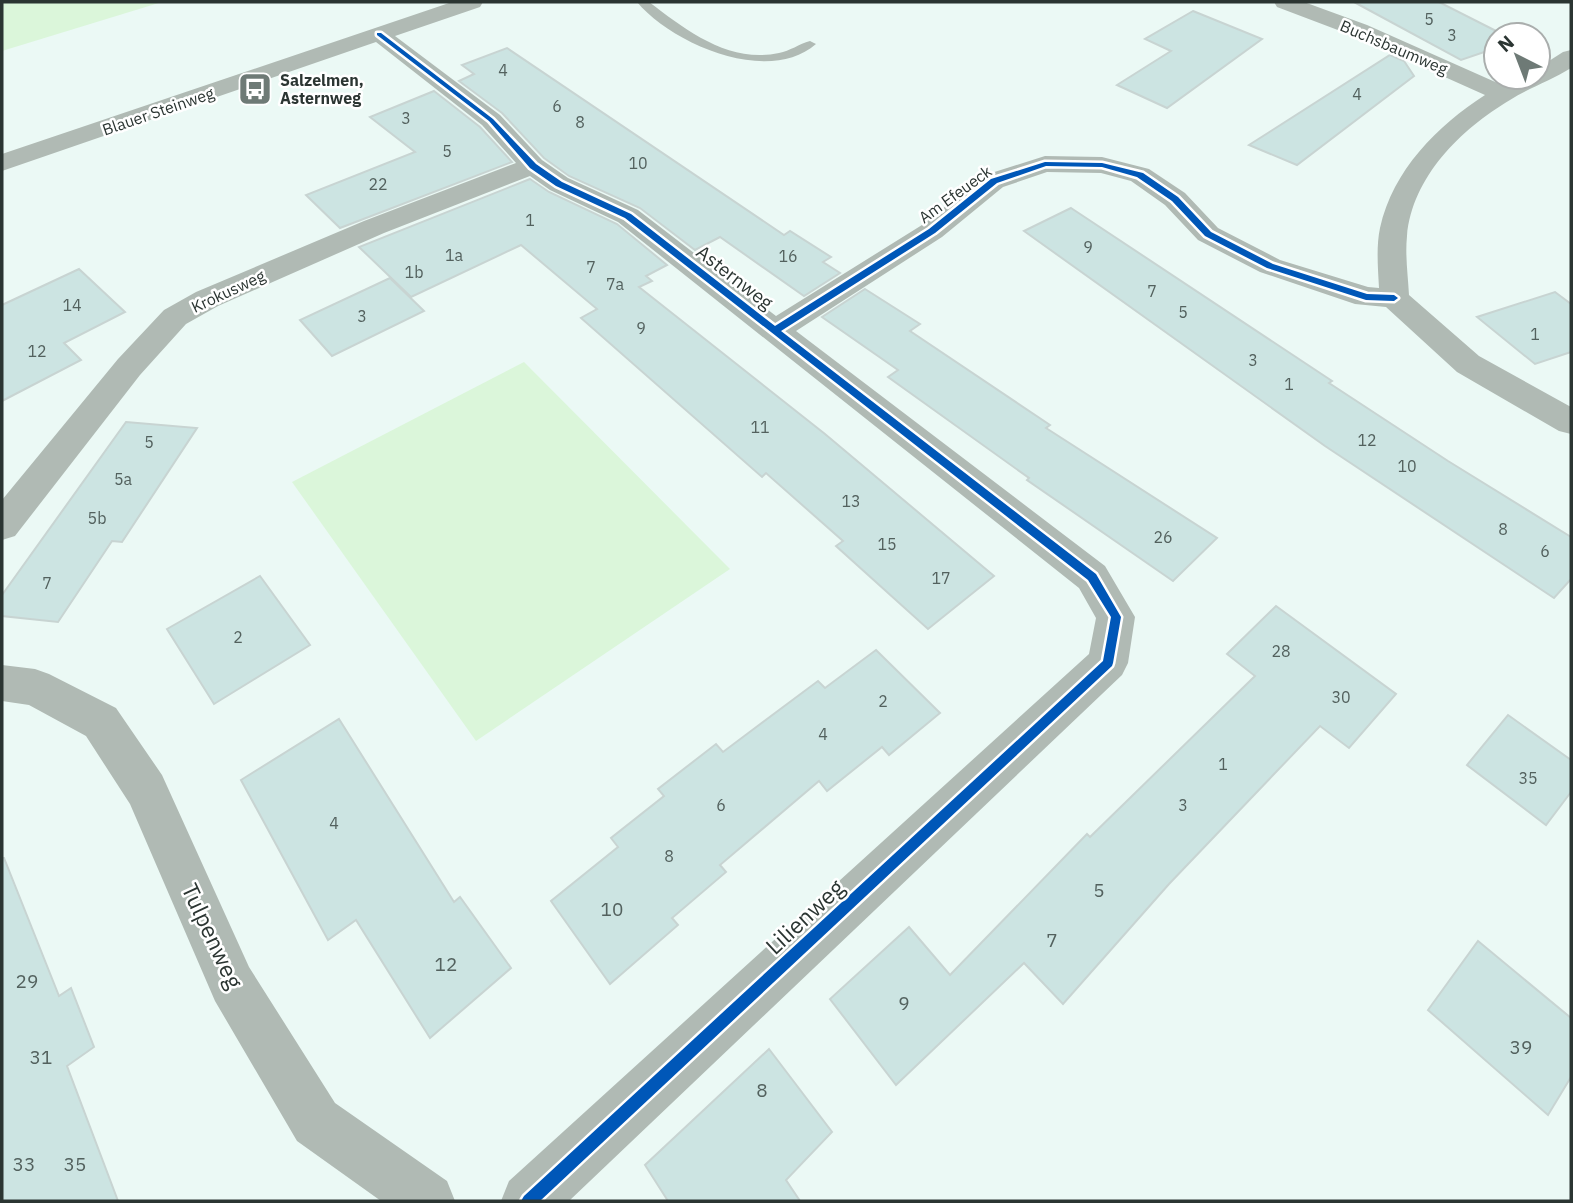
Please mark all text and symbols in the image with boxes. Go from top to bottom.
house number: 5 [1424,9,1434,29]
street label: Buchsbaumweg [1337,15,1451,79]
north arrow [1482,21,1552,91]
house number: 3 [1447,25,1457,45]
text: N [1492,30,1519,57]
house number: 4 [498,60,508,80]
bus stop icon: Salzelmen, Asternweg [236,70,274,108]
place label: Salzelmen, Asternweg [280,70,364,108]
street label: Blauer Steinweg [99,82,217,139]
house number: 4 [1352,84,1362,104]
house number: 6 [552,96,562,116]
house number: 3 [401,108,411,128]
house number: 8 [575,112,585,132]
house number: 5 [442,141,452,161]
house number: 10 [628,153,648,173]
street label: Am Efeueck [914,160,996,227]
house number: 22 [368,174,388,194]
house number: 1 [525,210,535,230]
house number: 9 [1083,237,1093,257]
street label: Asternweg [692,240,778,314]
house number: 1a [445,245,464,265]
house number: 16 [778,246,798,266]
house number: 7 [586,257,596,277]
house number: 1b [405,262,423,282]
street label: Krokusweg [188,265,269,317]
house number: 7a [606,274,625,294]
house number: 7 [1147,281,1157,301]
house number: 14 [62,295,82,315]
house number: 5 [1178,302,1188,322]
house number: 3 [357,306,367,326]
house number: 9 [636,318,646,338]
house number: 1 [1530,324,1540,344]
house number: 12 [27,341,47,361]
house number: 3 [1248,350,1258,370]
house number: 1 [1284,374,1294,394]
house number: 11 [750,417,770,437]
house number: 12 [1357,430,1377,450]
house number: 5 [144,432,154,452]
house number: 10 [1397,456,1417,476]
house number: 5a [114,469,133,489]
house number: 13 [841,491,861,511]
house number: 5b [88,508,106,528]
house number: 8 [1498,519,1508,539]
house number: 26 [1153,527,1173,547]
house number: 15 [877,534,897,554]
house number: 6 [1540,541,1550,561]
house number: 17 [931,568,951,588]
house number: 7 [42,573,52,593]
house number: 2 [233,627,243,647]
house number: 28 [1271,641,1291,661]
house number: 30 [1331,687,1351,707]
house number: 2 [878,691,888,711]
house number: 4 [818,724,828,744]
house number: 1 [1218,754,1228,774]
house number: 35 [1518,768,1538,788]
house number: 6 [716,795,726,815]
house number: 3 [1178,795,1188,815]
house number: 4 [329,813,339,833]
house number: 8 [664,846,674,866]
street label: Lilienweg [759,872,850,960]
street label: Tulpenweg [176,878,250,993]
house number: 5 [1093,878,1105,902]
house number: 10 [601,897,623,921]
house number: 7 [1046,928,1058,952]
house number: 12 [435,952,457,976]
house number: 29 [16,969,38,993]
house number: 9 [898,991,910,1015]
house number: 39 [1510,1035,1532,1059]
house number: 31 [30,1045,52,1069]
house number: 8 [756,1078,768,1102]
house number: 33 [13,1152,35,1176]
house number: 35 [64,1152,86,1176]

